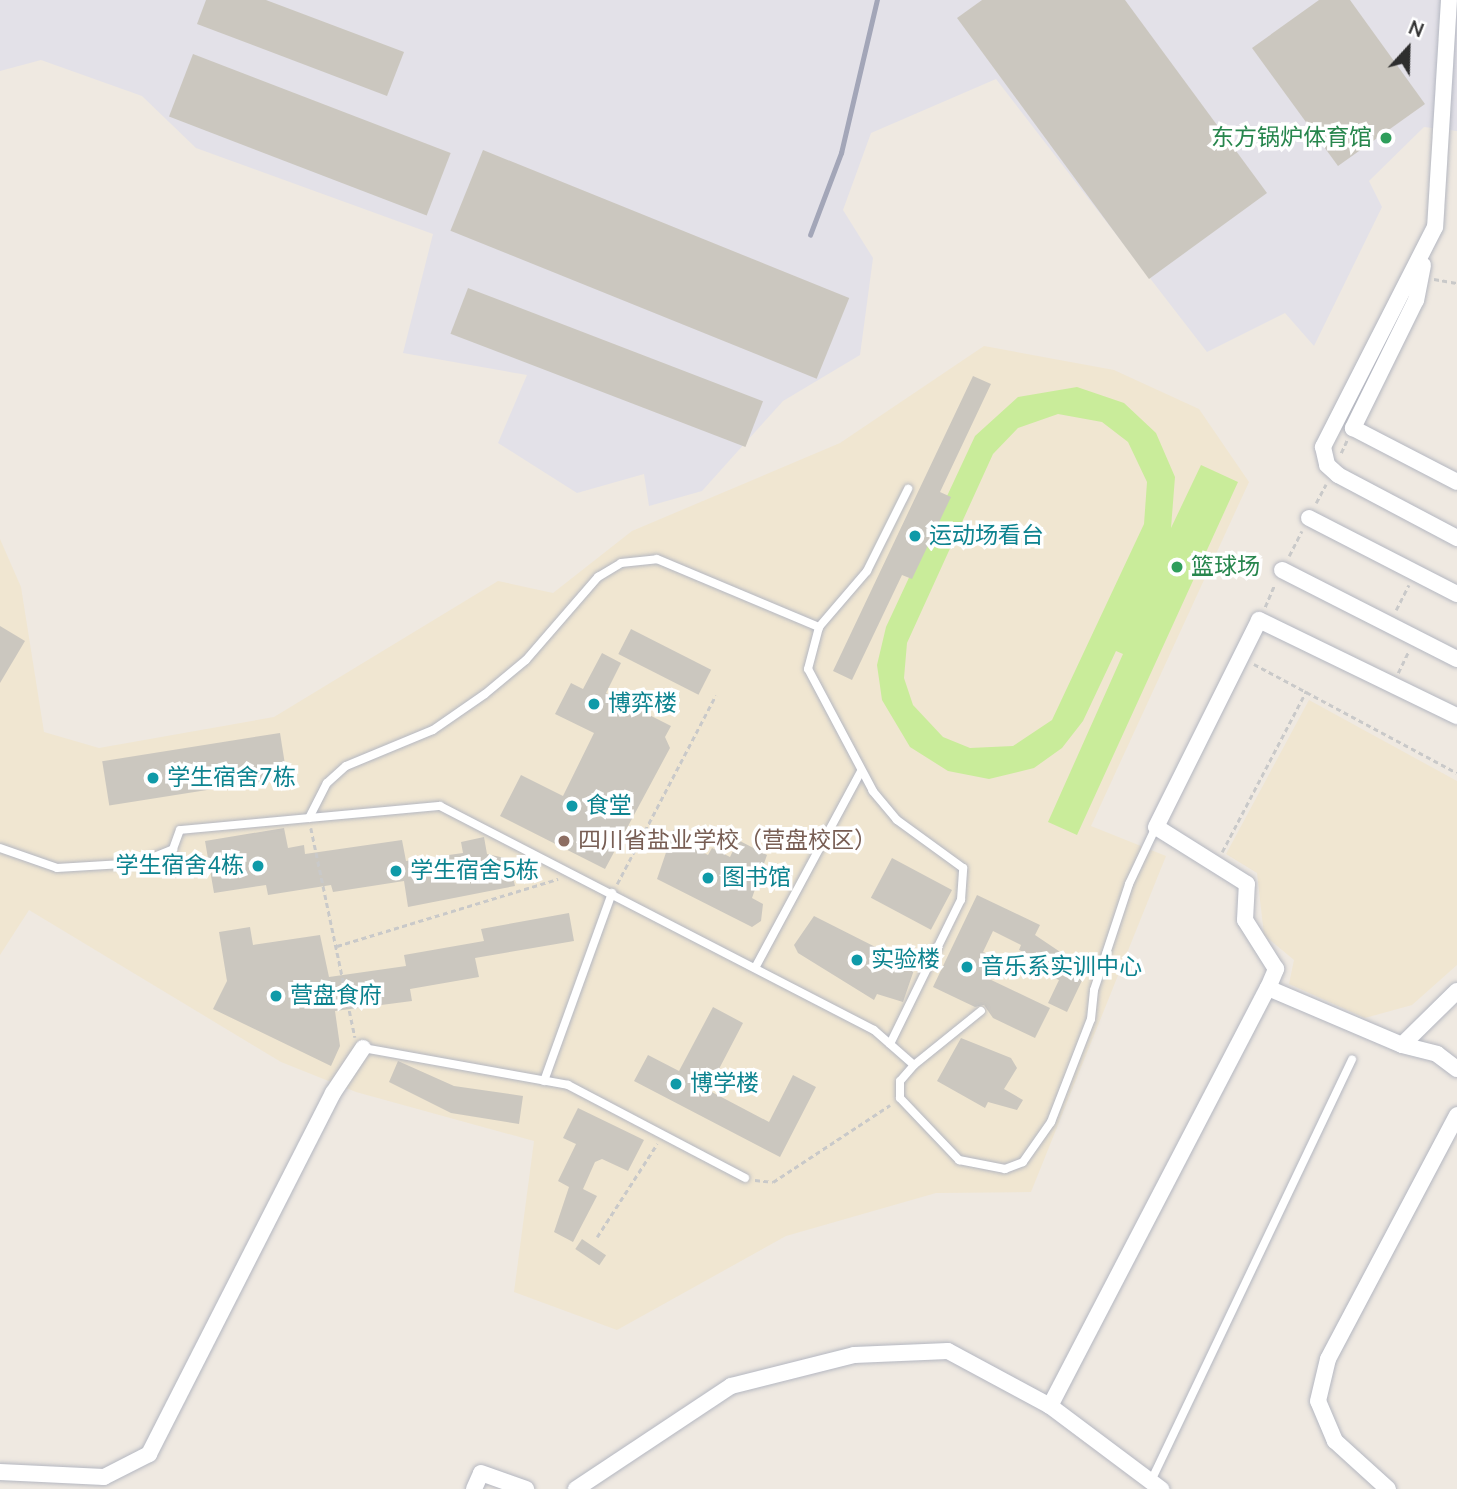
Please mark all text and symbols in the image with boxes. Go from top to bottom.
north arrow [1373,14,1443,84]
text: N [1404,15,1427,44]
place label: 东方锅炉体育馆 [1211,124,1372,152]
marker: 东方锅炉体育馆 [1378,130,1394,146]
place label: 运动场看台 [929,522,1044,550]
marker: 运动场看台 [907,528,923,544]
place label: 篮球场 [1191,553,1260,581]
marker: 篮球场 [1169,559,1185,575]
place label: 博弈楼 [608,690,677,718]
marker: 博弈楼 [586,696,602,712]
place label: 学生宿舍7栋 [167,764,296,792]
marker: 学生宿舍7栋 [145,770,161,786]
place label: 食堂 [586,792,632,820]
marker: 食堂 [564,798,580,814]
place label: 四川省盐业学校（营盘校区） [578,827,877,855]
marker: 四川省盐业学校（营盘校区） [556,833,572,849]
place label: 学生宿舍4栋 [115,852,244,880]
place label: 学生宿舍5栋 [410,857,539,885]
marker: 学生宿舍4栋 [250,858,266,874]
marker: 学生宿舍5栋 [388,863,404,879]
place label: 图书馆 [722,864,791,892]
marker: 图书馆 [700,870,716,886]
place label: 实验楼 [871,946,940,974]
marker: 实验楼 [849,952,865,968]
place label: 音乐系实训中心 [981,953,1142,981]
marker: 音乐系实训中心 [959,959,975,975]
place label: 营盘食府 [290,982,382,1010]
marker: 营盘食府 [268,988,284,1004]
place label: 博学楼 [690,1070,759,1098]
marker: 博学楼 [668,1076,684,1092]

